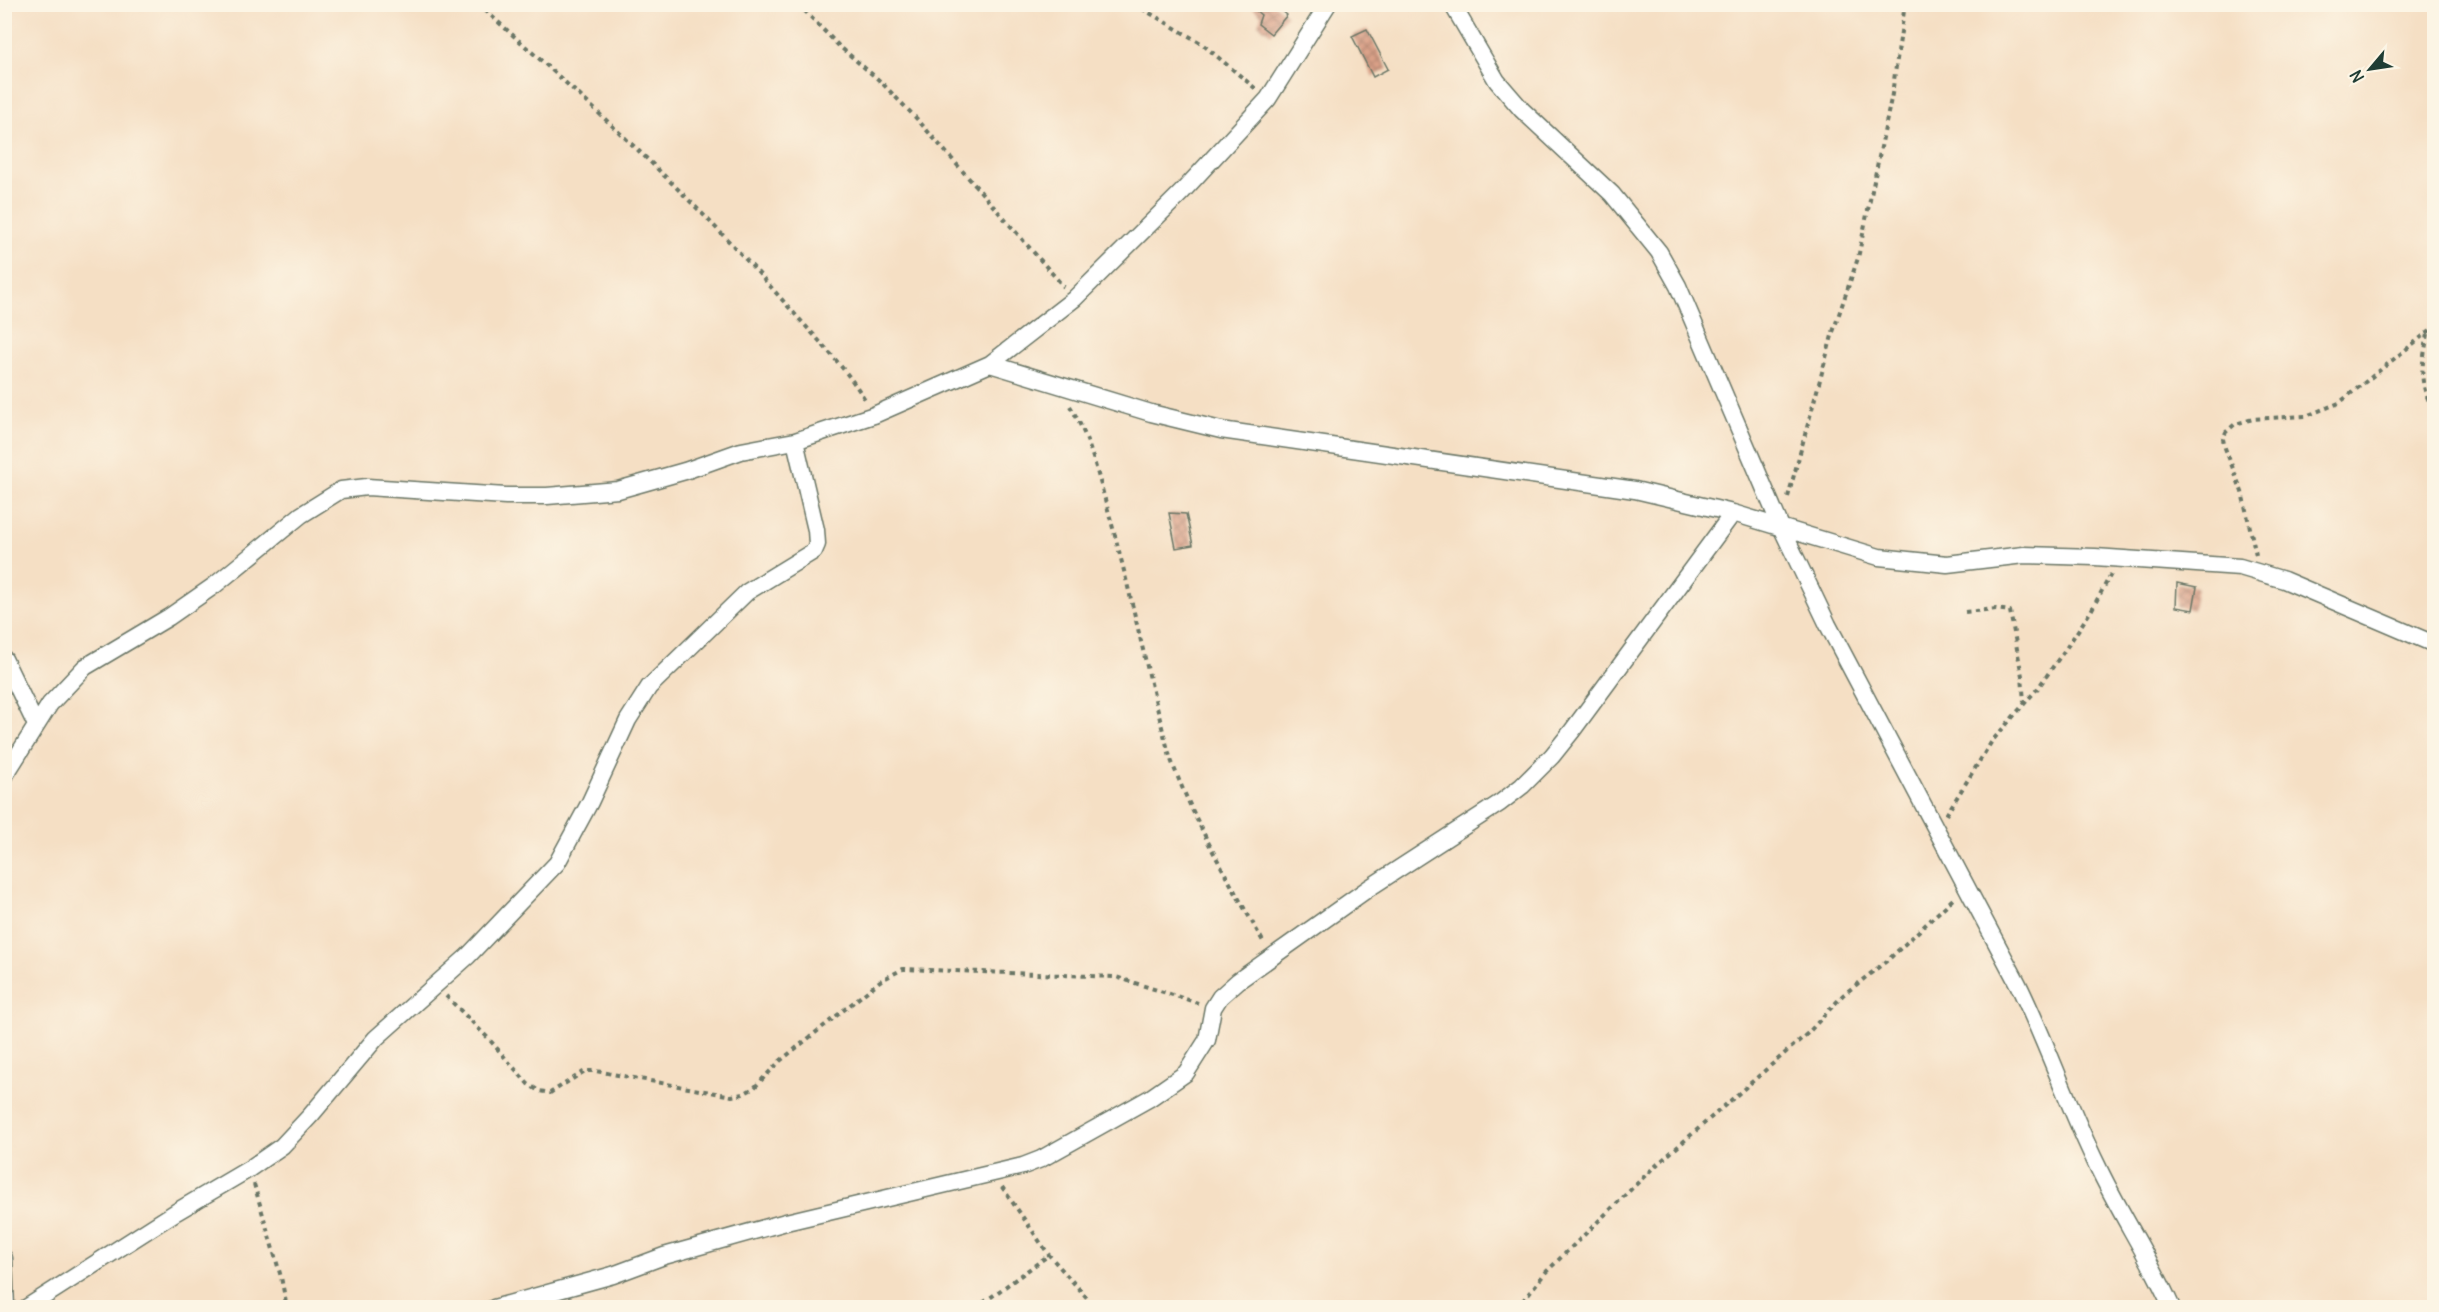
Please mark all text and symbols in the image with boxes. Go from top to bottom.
north arrow [2340,39,2400,99]
text: N [2345,67,2368,86]

